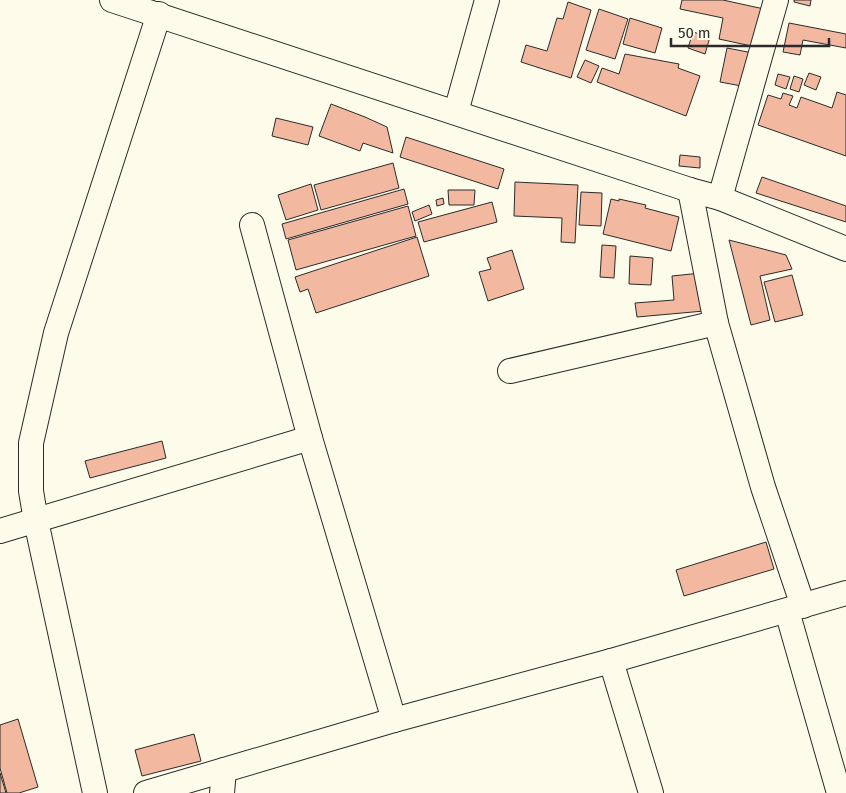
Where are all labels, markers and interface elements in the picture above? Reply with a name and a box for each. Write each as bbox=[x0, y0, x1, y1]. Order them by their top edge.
scale bar bbox=[671, 15, 828, 47]
text: 50 m bbox=[678, 24, 711, 42]

